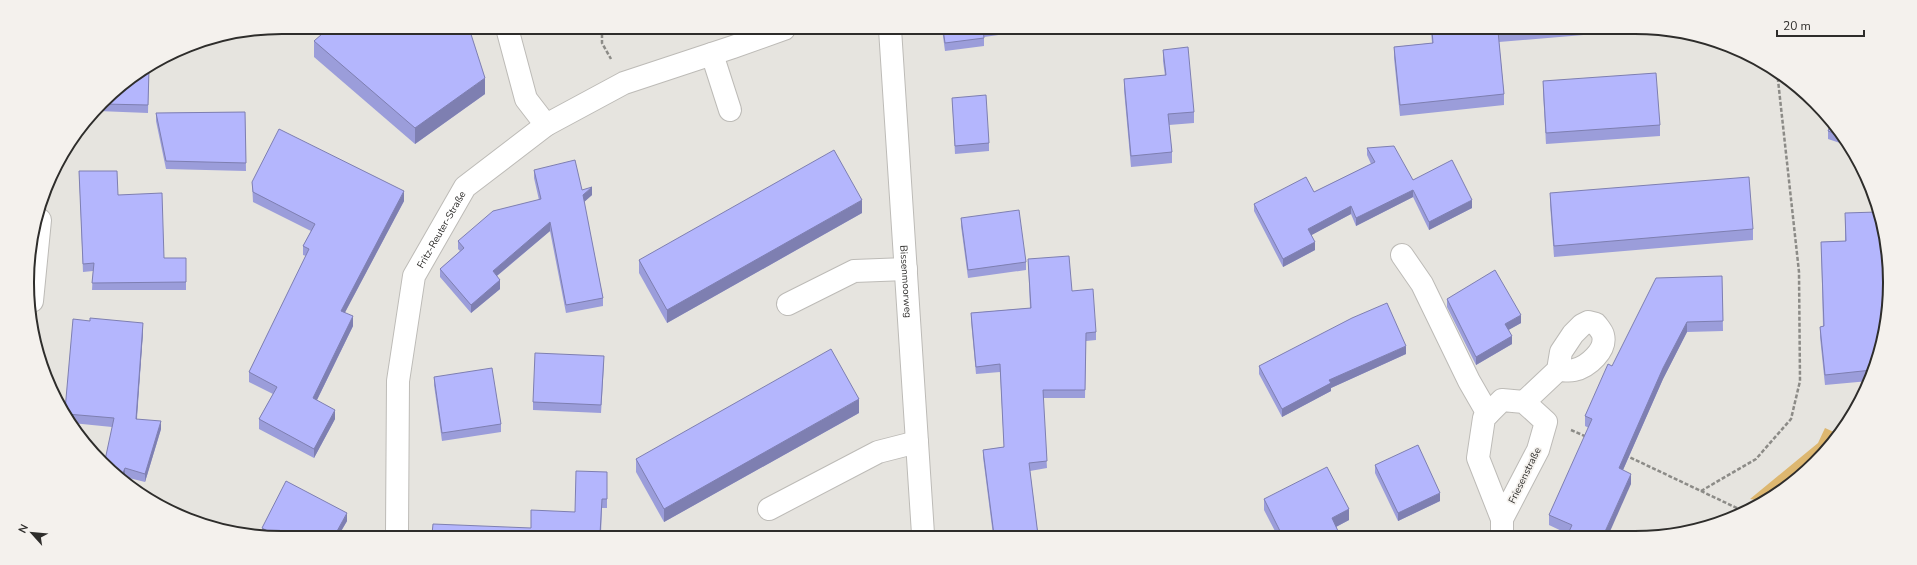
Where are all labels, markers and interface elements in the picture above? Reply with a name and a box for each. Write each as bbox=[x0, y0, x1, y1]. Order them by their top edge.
scale bar bbox=[1777, 12, 1864, 38]
text: 20 m bbox=[1783, 18, 1811, 34]
street label: Fritz-Reuter-Straße bbox=[414, 189, 469, 271]
street label: Bissenmoorweg bbox=[896, 245, 915, 318]
street label: Friesenstraße bbox=[1505, 445, 1545, 506]
north arrow bbox=[12, 513, 52, 553]
text: N bbox=[15, 522, 32, 536]

